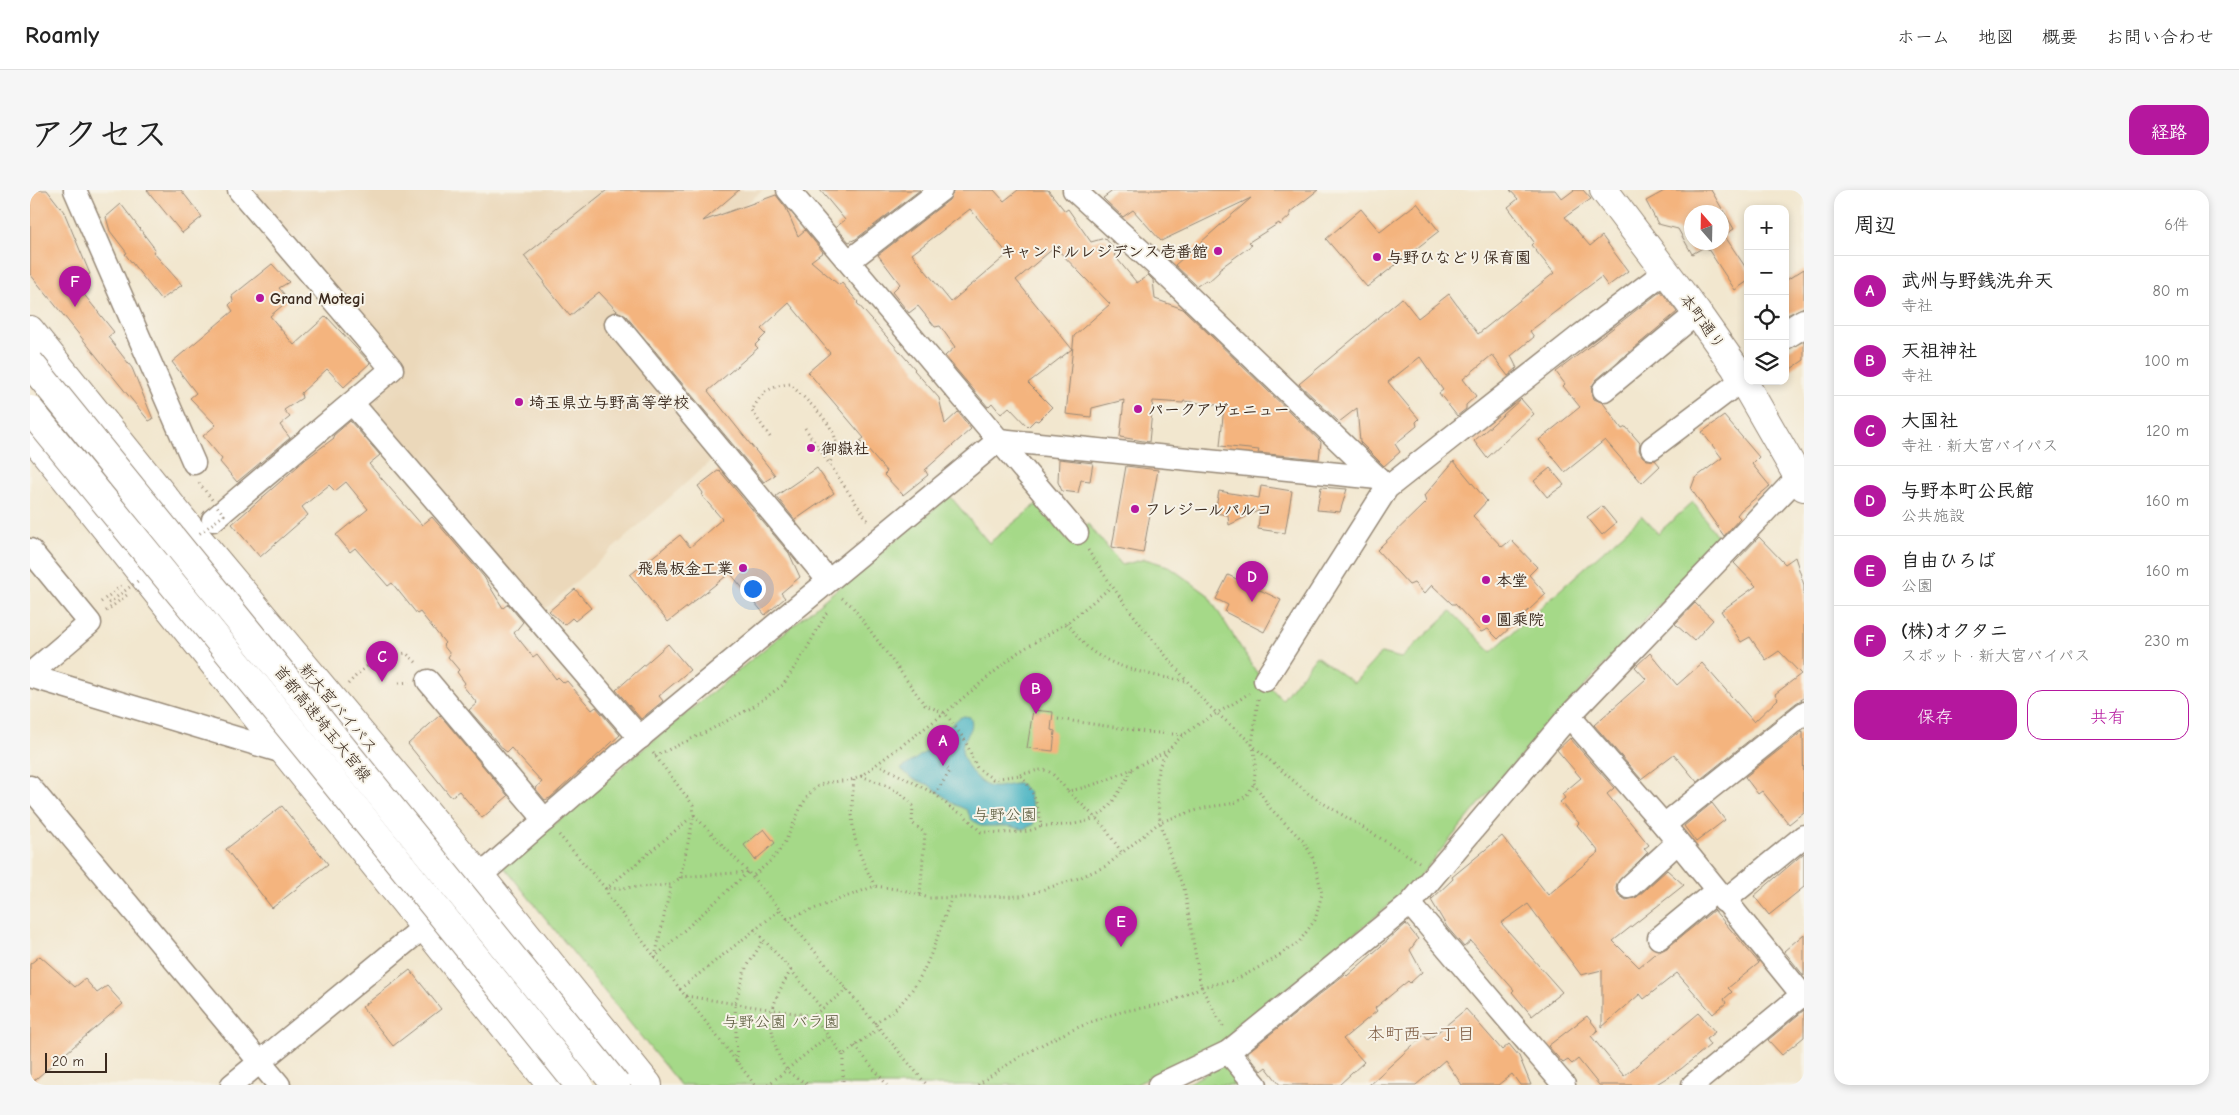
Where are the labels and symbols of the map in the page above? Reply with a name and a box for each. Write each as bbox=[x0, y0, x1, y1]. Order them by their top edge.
north arrow bbox=[1684, 205, 1729, 250]
place label: キャンドルレジデンス壱番館 bbox=[1000, 243, 1208, 261]
marker: キャンドルレジデンス壱番館 bbox=[1212, 245, 1224, 257]
place label: 与野ひなどり保育園 bbox=[1387, 249, 1531, 267]
marker: 与野ひなどり保育園 bbox=[1371, 251, 1383, 263]
pin: F bbox=[59, 266, 91, 307]
place label: Grand Motegi bbox=[270, 290, 365, 308]
street label: 本町通り bbox=[1676, 290, 1728, 353]
marker: Grand Motegi bbox=[254, 292, 266, 304]
place label: 埼玉県立与野高等学校 bbox=[529, 394, 689, 412]
marker: 埼玉県立与野高等学校 bbox=[513, 396, 525, 408]
place label: パークアヴェニュー bbox=[1148, 401, 1290, 419]
marker: パークアヴェニュー bbox=[1132, 403, 1144, 415]
place label: 御嶽社 bbox=[821, 440, 869, 458]
marker: 御嶽社 bbox=[805, 442, 817, 454]
place label: フレジールパルコ bbox=[1145, 501, 1272, 519]
marker: フレジールパルコ bbox=[1129, 503, 1141, 515]
place label: 飛鳥板金工業 bbox=[637, 560, 733, 578]
pin: D bbox=[1236, 561, 1268, 602]
marker: 飛鳥板金工業 bbox=[737, 562, 749, 574]
place label: 本堂 bbox=[1496, 572, 1528, 590]
marker: 本堂 bbox=[1480, 574, 1492, 586]
your location bbox=[740, 576, 766, 602]
place label: 圓乘院 bbox=[1496, 611, 1544, 629]
marker: 圓乘院 bbox=[1480, 613, 1492, 625]
pin: C bbox=[366, 641, 398, 682]
street label: 新大宮バイパス bbox=[295, 660, 381, 757]
street label: 首都高速埼玉大宮線 bbox=[270, 662, 375, 785]
pin: B bbox=[1020, 673, 1052, 714]
pin: A bbox=[927, 725, 959, 766]
park label: 与野公園 bbox=[973, 806, 1037, 824]
pin: E bbox=[1105, 906, 1137, 947]
park label: 与野公園 バラ園 bbox=[722, 1013, 840, 1031]
district label: 本町西一丁目 bbox=[1367, 1024, 1475, 1045]
scale bar bbox=[45, 1050, 108, 1073]

